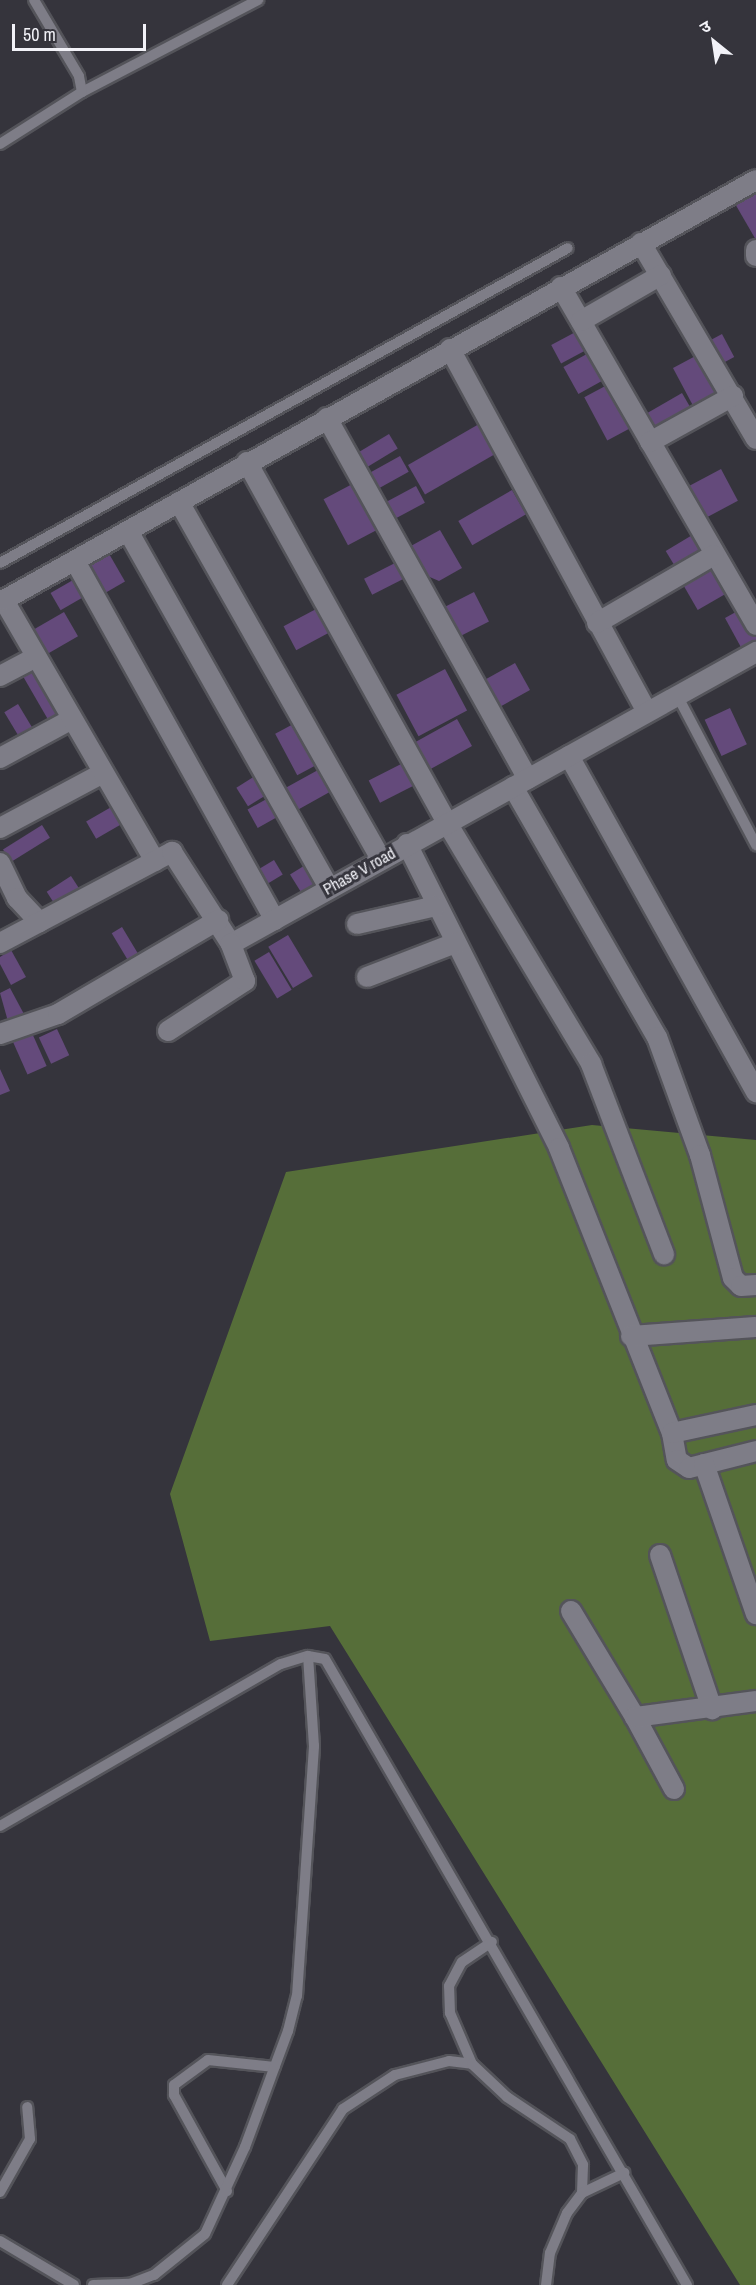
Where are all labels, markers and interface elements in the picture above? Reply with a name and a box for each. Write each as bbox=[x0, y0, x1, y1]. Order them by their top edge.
scale bar bbox=[15, 12, 148, 50]
north arrow bbox=[684, 12, 744, 72]
text: उ bbox=[695, 15, 715, 38]
text: 50 m bbox=[23, 22, 56, 47]
street label: Phase V road bbox=[320, 843, 398, 899]

